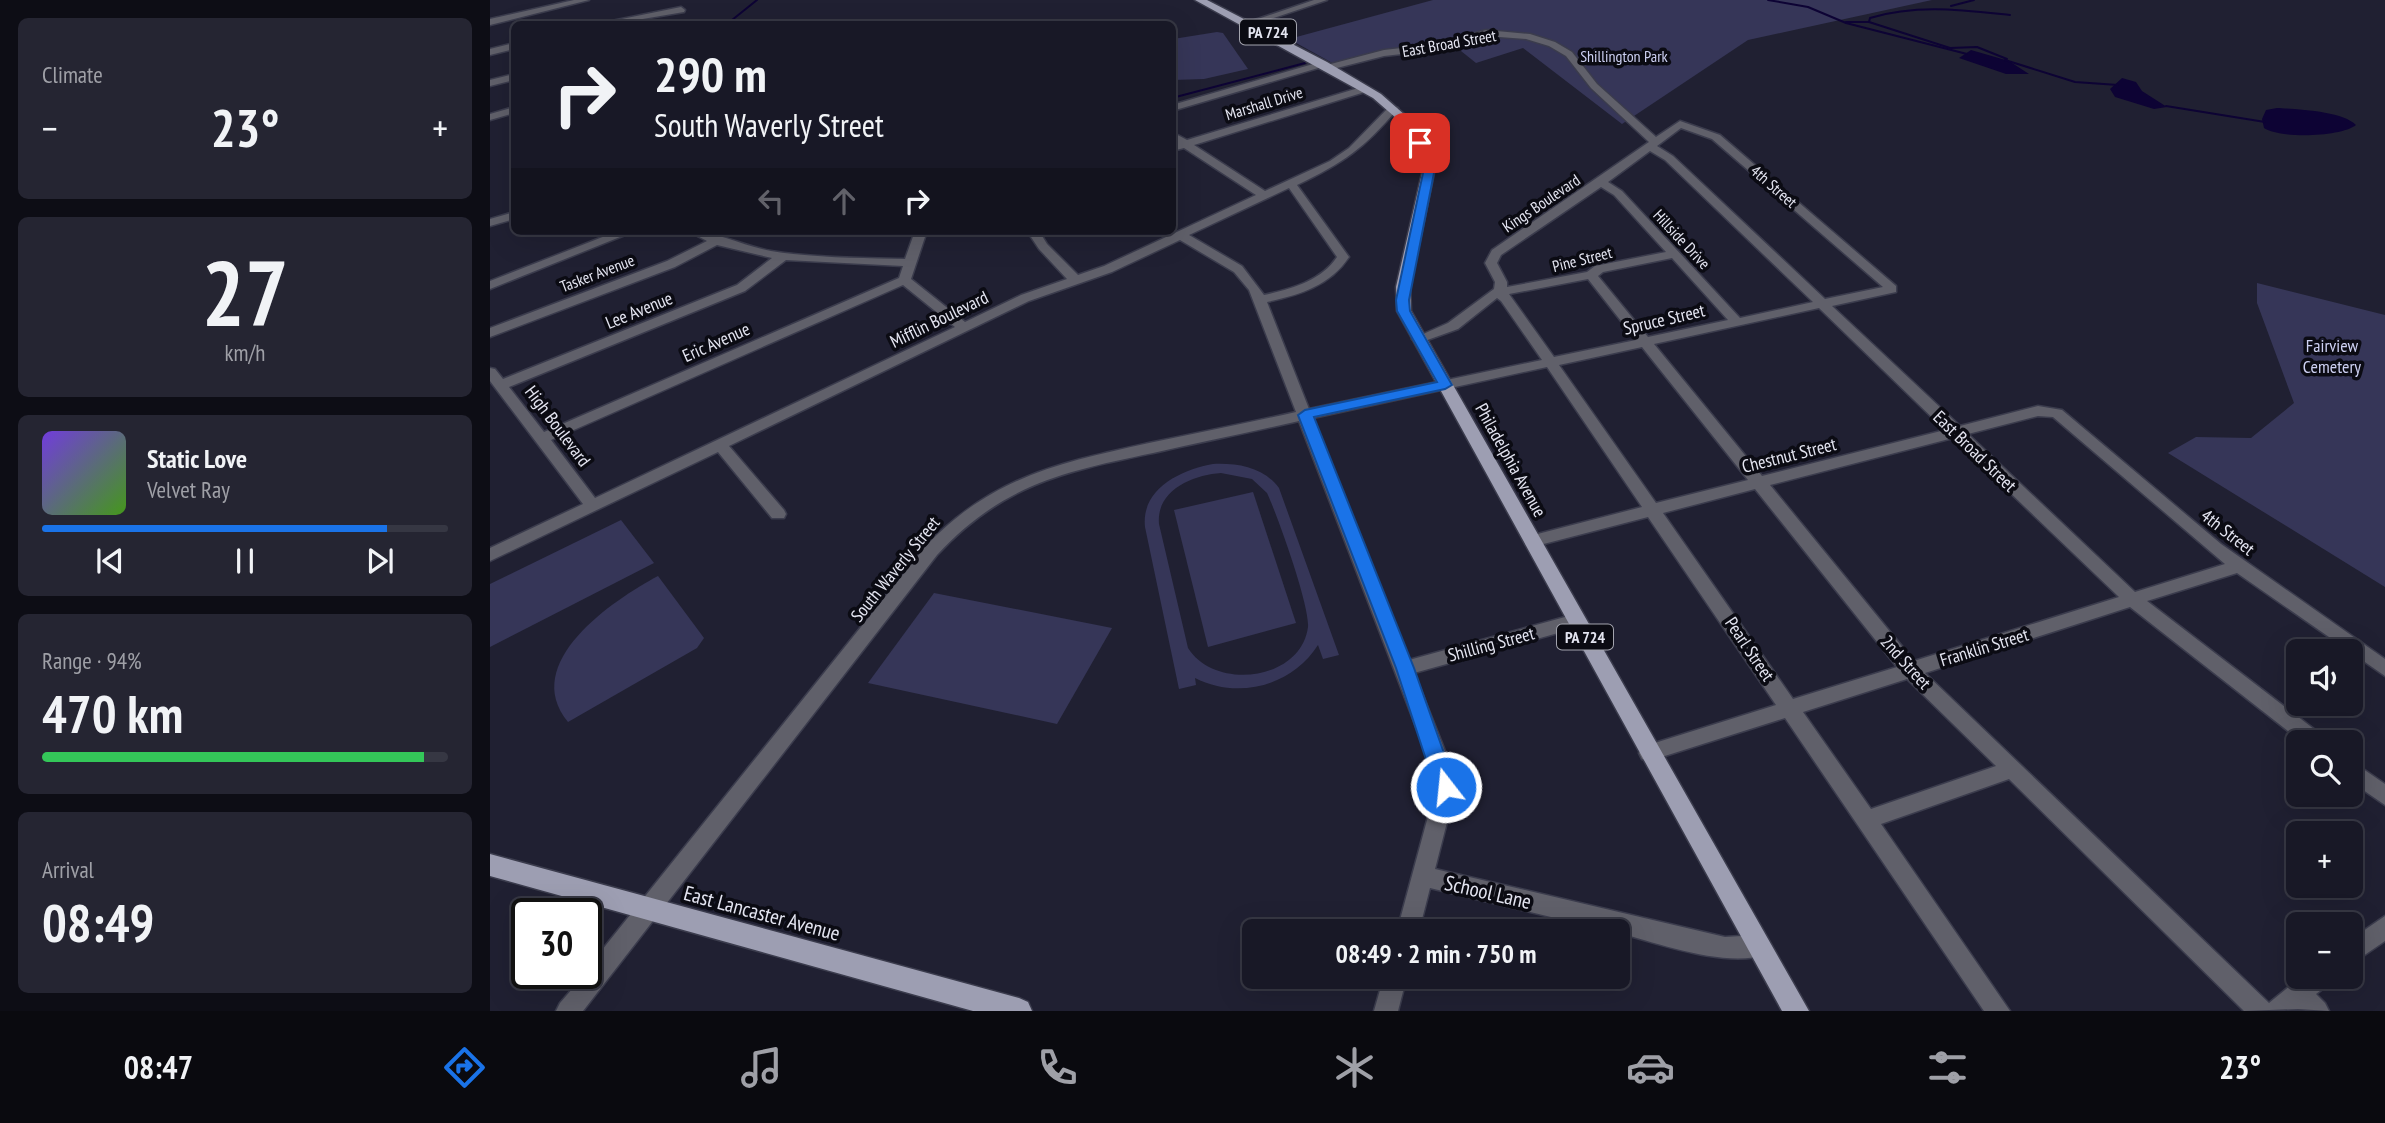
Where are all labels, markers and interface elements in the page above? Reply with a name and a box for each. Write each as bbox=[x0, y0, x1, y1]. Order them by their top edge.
road number: PA 724 bbox=[1240, 20, 1296, 44]
street label: East Broad Street bbox=[1400, 25, 1498, 61]
text: 290 m bbox=[654, 42, 767, 106]
park label: Shillington Park bbox=[1580, 46, 1669, 66]
icon: right bbox=[539, 49, 630, 140]
text: Climate bbox=[42, 60, 103, 89]
street label: Marshall Drive bbox=[1223, 82, 1305, 124]
text: 23° bbox=[211, 94, 279, 161]
text: − bbox=[42, 103, 58, 152]
text: + bbox=[432, 103, 448, 152]
text: South Waverly Street bbox=[654, 104, 884, 146]
pin bbox=[1390, 113, 1450, 173]
icon: arrive bbox=[1401, 124, 1439, 162]
street label: 4th Street bbox=[1747, 160, 1802, 212]
street label: Kings Boulevard bbox=[1498, 170, 1584, 236]
icon: left bbox=[752, 182, 790, 220]
icon: ahead bbox=[825, 182, 863, 220]
icon: right bbox=[898, 182, 936, 220]
street label: Hillside Drive bbox=[1649, 205, 1715, 273]
text: 27 bbox=[202, 233, 289, 351]
street label: Pine Street bbox=[1550, 242, 1615, 276]
street label: Tasker Avenue bbox=[557, 250, 637, 296]
street label: Mifflin Boulevard bbox=[886, 285, 992, 353]
street label: Lee Avenue bbox=[602, 286, 676, 334]
street label: Spruce Street bbox=[1621, 298, 1707, 340]
street label: Eric Avenue bbox=[679, 317, 753, 367]
park label: Fairview Cemetery bbox=[2303, 334, 2361, 378]
text: km/h bbox=[225, 338, 265, 367]
street label: High Boulevard bbox=[520, 381, 596, 471]
street label: Philadelphia Avenue bbox=[1470, 399, 1552, 521]
street label: East Broad Street bbox=[1929, 406, 2022, 496]
street label: Chestnut Street bbox=[1739, 432, 1839, 478]
text: Static Love bbox=[147, 442, 247, 475]
text: Velvet Ray bbox=[147, 475, 230, 504]
street label: 4th Street bbox=[2196, 504, 2260, 560]
street label: South Waverly Street bbox=[845, 512, 945, 626]
icon: previous bbox=[91, 542, 129, 580]
icon: pause bbox=[226, 542, 264, 580]
icon: next bbox=[361, 542, 399, 580]
street label: Pearl Street bbox=[1720, 613, 1780, 685]
street label: Shilling Street bbox=[1445, 621, 1537, 667]
street label: Franklin Street bbox=[1937, 623, 2031, 671]
road number: PA 724 bbox=[1557, 624, 1613, 650]
street label: 2nd Street bbox=[1876, 630, 1936, 694]
map controls bbox=[2286, 639, 2363, 989]
button: sound bbox=[2286, 639, 2363, 716]
text: Range · 94% bbox=[42, 646, 142, 675]
text: 470 km bbox=[42, 680, 183, 747]
button: search bbox=[2286, 730, 2363, 807]
position arrow bbox=[1409, 750, 1483, 824]
button: + bbox=[2286, 821, 2363, 898]
text: Arrival bbox=[42, 855, 94, 884]
street label: School Lane bbox=[1442, 869, 1534, 915]
street label: East Lancaster Avenue bbox=[681, 879, 843, 947]
text: 08:49 bbox=[42, 889, 154, 956]
speed limit sign: 30 bbox=[511, 898, 602, 989]
button: − bbox=[2286, 912, 2363, 989]
text: 08:49 · 2 min · 750 m bbox=[1336, 937, 1536, 970]
icon: directions bbox=[440, 1043, 489, 1092]
icon: music bbox=[737, 1043, 786, 1092]
icon: phone bbox=[1033, 1043, 1082, 1092]
icon: climate bbox=[1330, 1043, 1379, 1092]
icon: car bbox=[1626, 1043, 1675, 1092]
icon: filters bbox=[1923, 1043, 1972, 1092]
text: 08:47 bbox=[124, 1046, 193, 1088]
text: 23° bbox=[2219, 1046, 2261, 1088]

